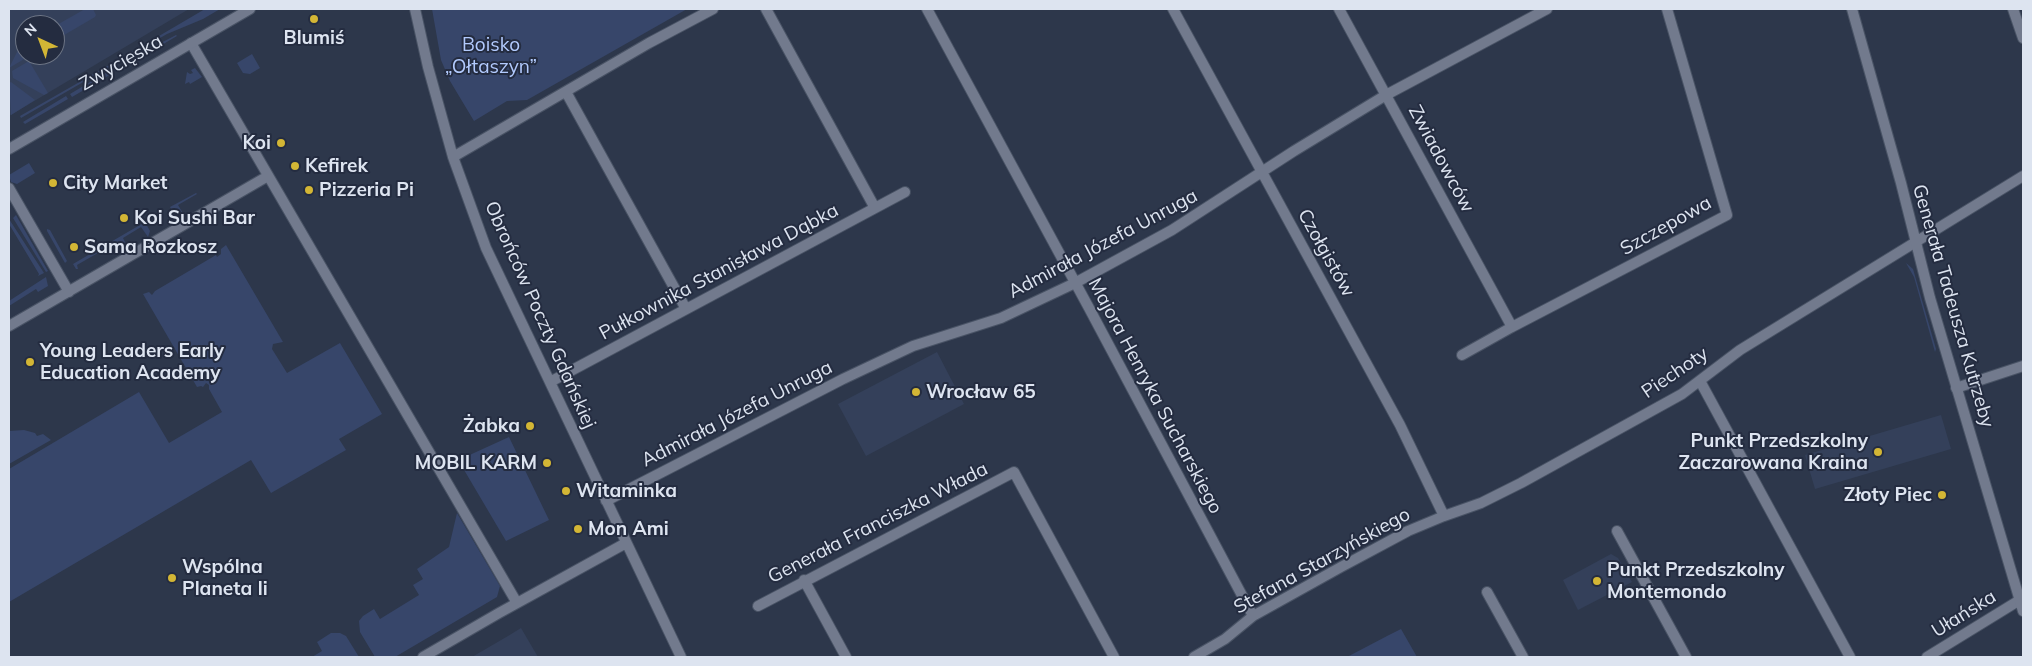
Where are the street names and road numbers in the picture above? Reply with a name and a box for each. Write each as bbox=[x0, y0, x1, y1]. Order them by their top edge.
street label: Zwycięska bbox=[75, 30, 167, 96]
street label: Zwiadowców bbox=[1403, 101, 1479, 217]
street label: Generała Tadeusza Kutrzeby bbox=[1907, 182, 1999, 430]
street label: Admirała Józefa Unruga bbox=[1005, 184, 1201, 304]
street label: Szczepowa bbox=[1616, 192, 1716, 260]
street label: Obrońców Poczty Gdańskiej bbox=[479, 198, 601, 432]
street label: Pułkownika Stanisława Dąbka bbox=[595, 199, 843, 345]
street label: Czołgistów bbox=[1293, 205, 1359, 301]
street label: Majora Henryka Sucharskiego bbox=[1083, 274, 1227, 518]
street label: Piechoty bbox=[1637, 342, 1713, 404]
street label: Admirała Józefa Unruga bbox=[638, 356, 836, 472]
street label: Generała Franciszka Włada bbox=[764, 458, 992, 588]
street label: Stefana Starzyńskiego bbox=[1230, 503, 1414, 619]
street label: Ułańska bbox=[1928, 585, 2000, 643]

